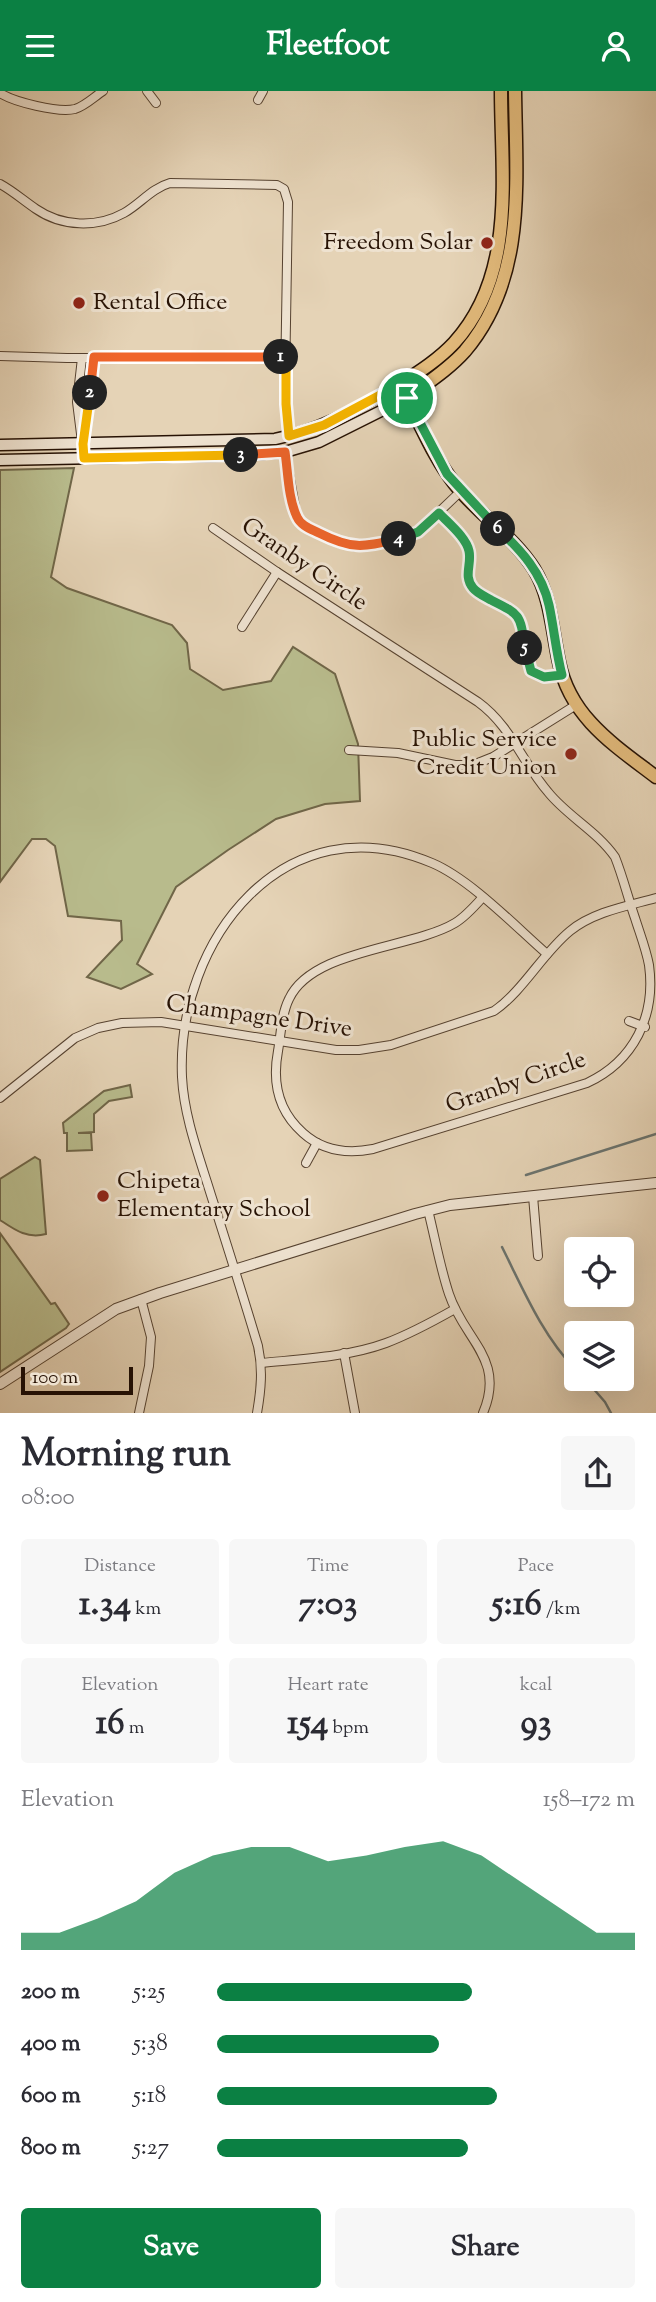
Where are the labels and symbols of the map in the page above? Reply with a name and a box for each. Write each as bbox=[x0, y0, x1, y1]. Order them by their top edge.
place label: Freedom Solar bbox=[324, 226, 473, 260]
marker: Freedom Solar bbox=[479, 235, 495, 251]
place label: Rental Office bbox=[93, 286, 228, 320]
marker: Rental Office bbox=[71, 295, 87, 311]
pin: 1 bbox=[264, 339, 298, 375]
pin bbox=[377, 368, 437, 428]
pin: 2 bbox=[72, 375, 108, 411]
pin: 3 bbox=[224, 437, 258, 473]
street label: Granby Circle bbox=[234, 510, 374, 620]
pin: 6 bbox=[480, 511, 516, 547]
pin: 4 bbox=[382, 521, 416, 557]
pin: 5 bbox=[508, 631, 542, 665]
place label: Public Service Credit Union bbox=[412, 723, 557, 785]
marker: Public Service Credit Union bbox=[563, 746, 579, 762]
street label: Champagne Drive bbox=[164, 987, 354, 1047]
street label: Granby Circle bbox=[441, 1043, 591, 1123]
place label: Chipeta Elementary School bbox=[117, 1165, 311, 1227]
marker: Chipeta Elementary School bbox=[95, 1188, 111, 1204]
scale bar bbox=[21, 1364, 133, 1396]

